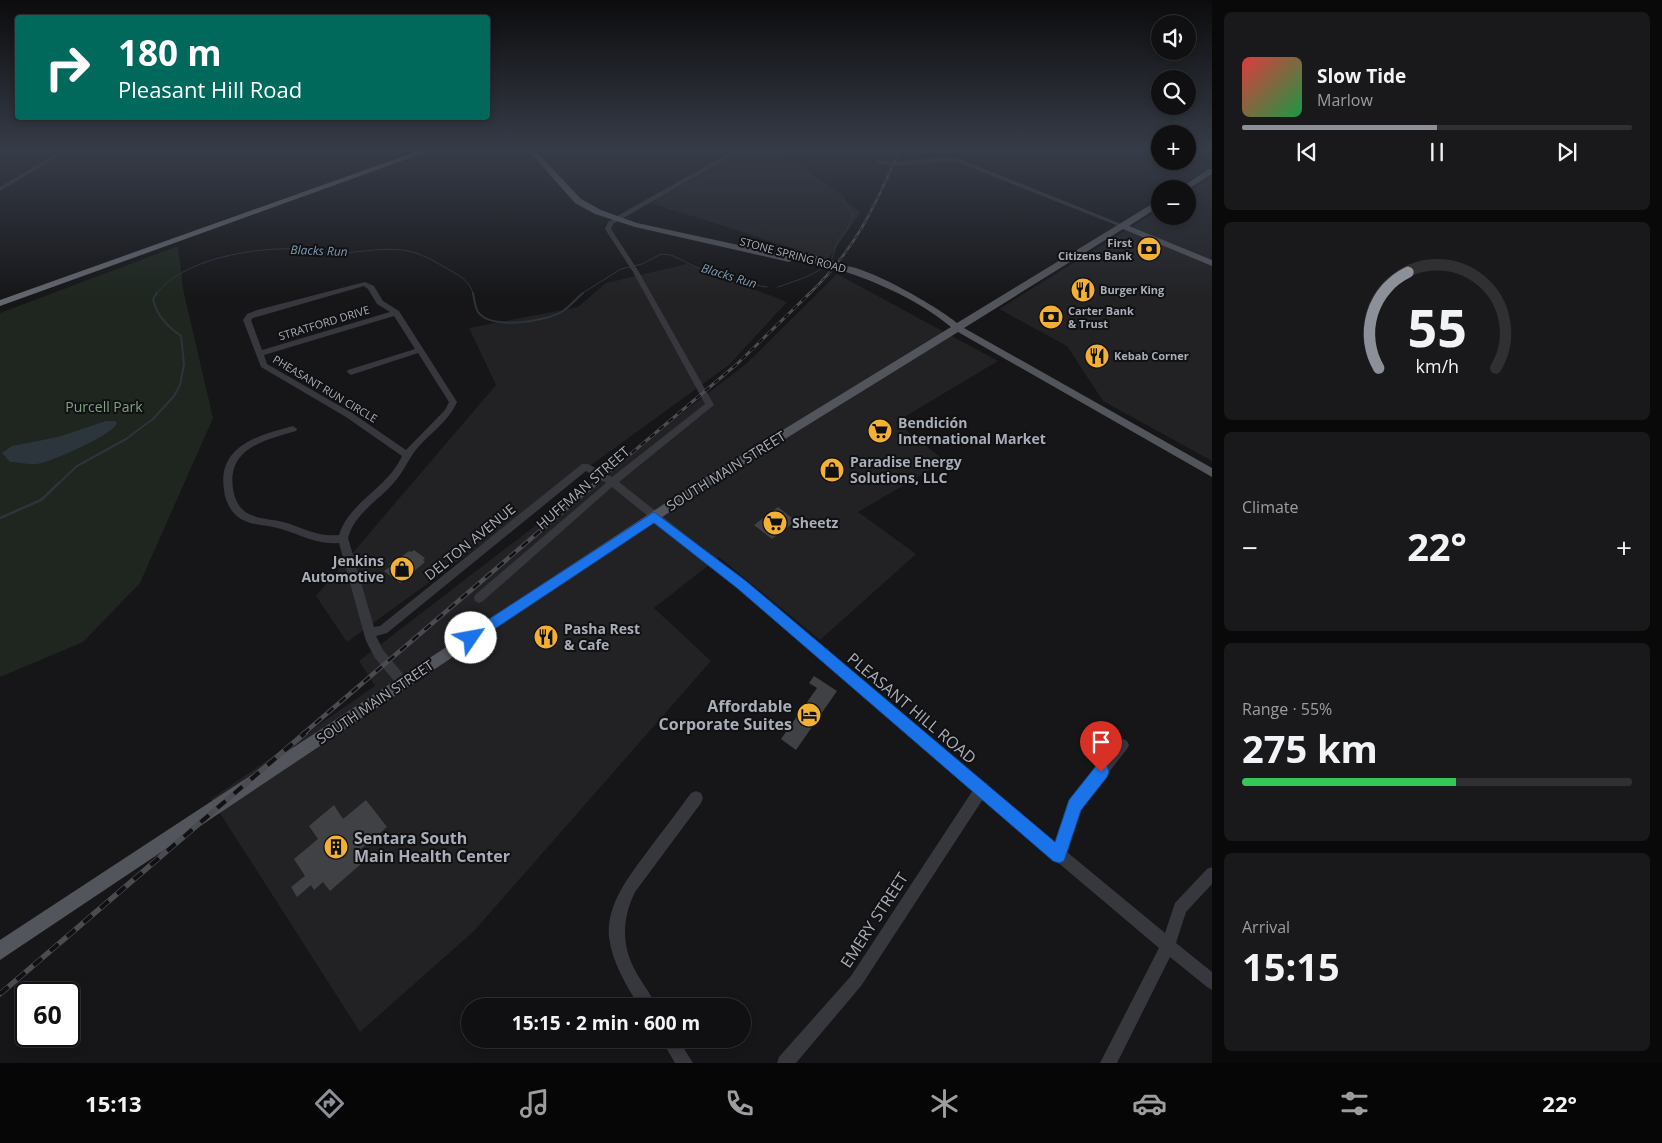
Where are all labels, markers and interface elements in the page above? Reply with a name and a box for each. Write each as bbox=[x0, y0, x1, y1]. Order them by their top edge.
map controls bbox=[1151, 15, 1196, 225]
button: sound bbox=[1151, 15, 1196, 60]
text: 180 m bbox=[118, 29, 222, 76]
icon: right bbox=[35, 35, 100, 100]
text: Slow Tide bbox=[1317, 63, 1406, 89]
button: search bbox=[1151, 70, 1196, 115]
text: Pleasant Hill Road bbox=[118, 74, 302, 104]
text: Marlow bbox=[1317, 89, 1373, 111]
button: + bbox=[1151, 125, 1196, 170]
icon: previous bbox=[1293, 138, 1321, 166]
icon: pause bbox=[1423, 138, 1451, 166]
icon: next bbox=[1553, 138, 1581, 166]
button: − bbox=[1151, 180, 1196, 225]
street label: STONE SPRING ROAD bbox=[738, 233, 848, 276]
place label: First Citizens Bank bbox=[1058, 235, 1132, 263]
bank icon: First Citizens Bank bbox=[1136, 236, 1162, 262]
water label: Blacks Run bbox=[290, 241, 348, 260]
water label: Blacks Run bbox=[699, 259, 759, 292]
restaurant icon: Burger King bbox=[1070, 277, 1096, 303]
place label: Burger King bbox=[1100, 282, 1165, 297]
text: 55 bbox=[1407, 291, 1467, 362]
street label: STRATFORD DRIVE bbox=[277, 302, 371, 343]
place label: Carter Bank & Trust bbox=[1068, 303, 1134, 331]
bank icon: Carter Bank & Trust bbox=[1038, 304, 1064, 330]
restaurant icon: Kebab Corner bbox=[1084, 343, 1110, 369]
place label: Kebab Corner bbox=[1114, 348, 1189, 363]
street label: PHEASANT RUN CIRCLE bbox=[270, 351, 380, 426]
text: km/h bbox=[1415, 354, 1459, 378]
park label: Purcell Park bbox=[65, 397, 143, 416]
place label: Bendición International Market bbox=[898, 413, 1046, 448]
supermarket icon: Bendición International Market bbox=[867, 418, 893, 444]
street label: SOUTH MAIN STREET bbox=[662, 426, 789, 515]
street label: HUFFMAN STREET bbox=[532, 442, 634, 533]
place label: Paradise Energy Solutions, LLC bbox=[850, 452, 962, 487]
shop icon: Paradise Energy Solutions, LLC bbox=[819, 457, 845, 483]
text: Climate bbox=[1242, 496, 1299, 518]
street label: DELTON AVENUE bbox=[420, 499, 519, 584]
supermarket icon: Sheetz bbox=[762, 510, 788, 536]
place label: Sheetz bbox=[792, 513, 839, 532]
text: 22° bbox=[1407, 520, 1467, 572]
text: − bbox=[1242, 528, 1258, 566]
text: + bbox=[1616, 528, 1632, 566]
place label: Jenkins Automotive bbox=[301, 551, 384, 586]
shop icon: Jenkins Automotive bbox=[389, 556, 415, 582]
position arrow bbox=[444, 611, 496, 663]
place label: Pasha Rest & Cafe bbox=[564, 619, 640, 654]
restaurant icon: Pasha Rest & Cafe bbox=[533, 624, 559, 650]
street label: PLEASANT HILL ROAD bbox=[843, 647, 981, 769]
street label: SOUTH MAIN STREET bbox=[313, 655, 437, 748]
place label: Affordable Corporate Suites bbox=[659, 695, 792, 735]
text: Range · 55% bbox=[1242, 698, 1332, 720]
hotel icon: Affordable Corporate Suites bbox=[796, 702, 822, 728]
pin bbox=[1080, 721, 1122, 772]
text: 275 km bbox=[1242, 722, 1378, 774]
icon: arrive bbox=[1087, 728, 1115, 756]
place label: Sentara South Main Health Center bbox=[354, 827, 510, 867]
building icon: Sentara South Main Health Center bbox=[323, 834, 349, 860]
street label: EMERY STREET bbox=[835, 868, 913, 972]
text: Arrival bbox=[1242, 916, 1290, 938]
text: 15:15 bbox=[1242, 940, 1340, 992]
speed limit sign: 60 bbox=[15, 982, 80, 1047]
text: 15:15 · 2 min · 600 m bbox=[512, 1010, 700, 1036]
icon: directions bbox=[312, 1086, 347, 1121]
icon: music bbox=[517, 1086, 552, 1121]
icon: phone bbox=[722, 1086, 757, 1121]
icon: climate bbox=[927, 1086, 962, 1121]
icon: car bbox=[1132, 1086, 1167, 1121]
icon: filters bbox=[1337, 1086, 1372, 1121]
text: 15:13 bbox=[85, 1088, 142, 1118]
text: 22° bbox=[1542, 1088, 1577, 1118]

